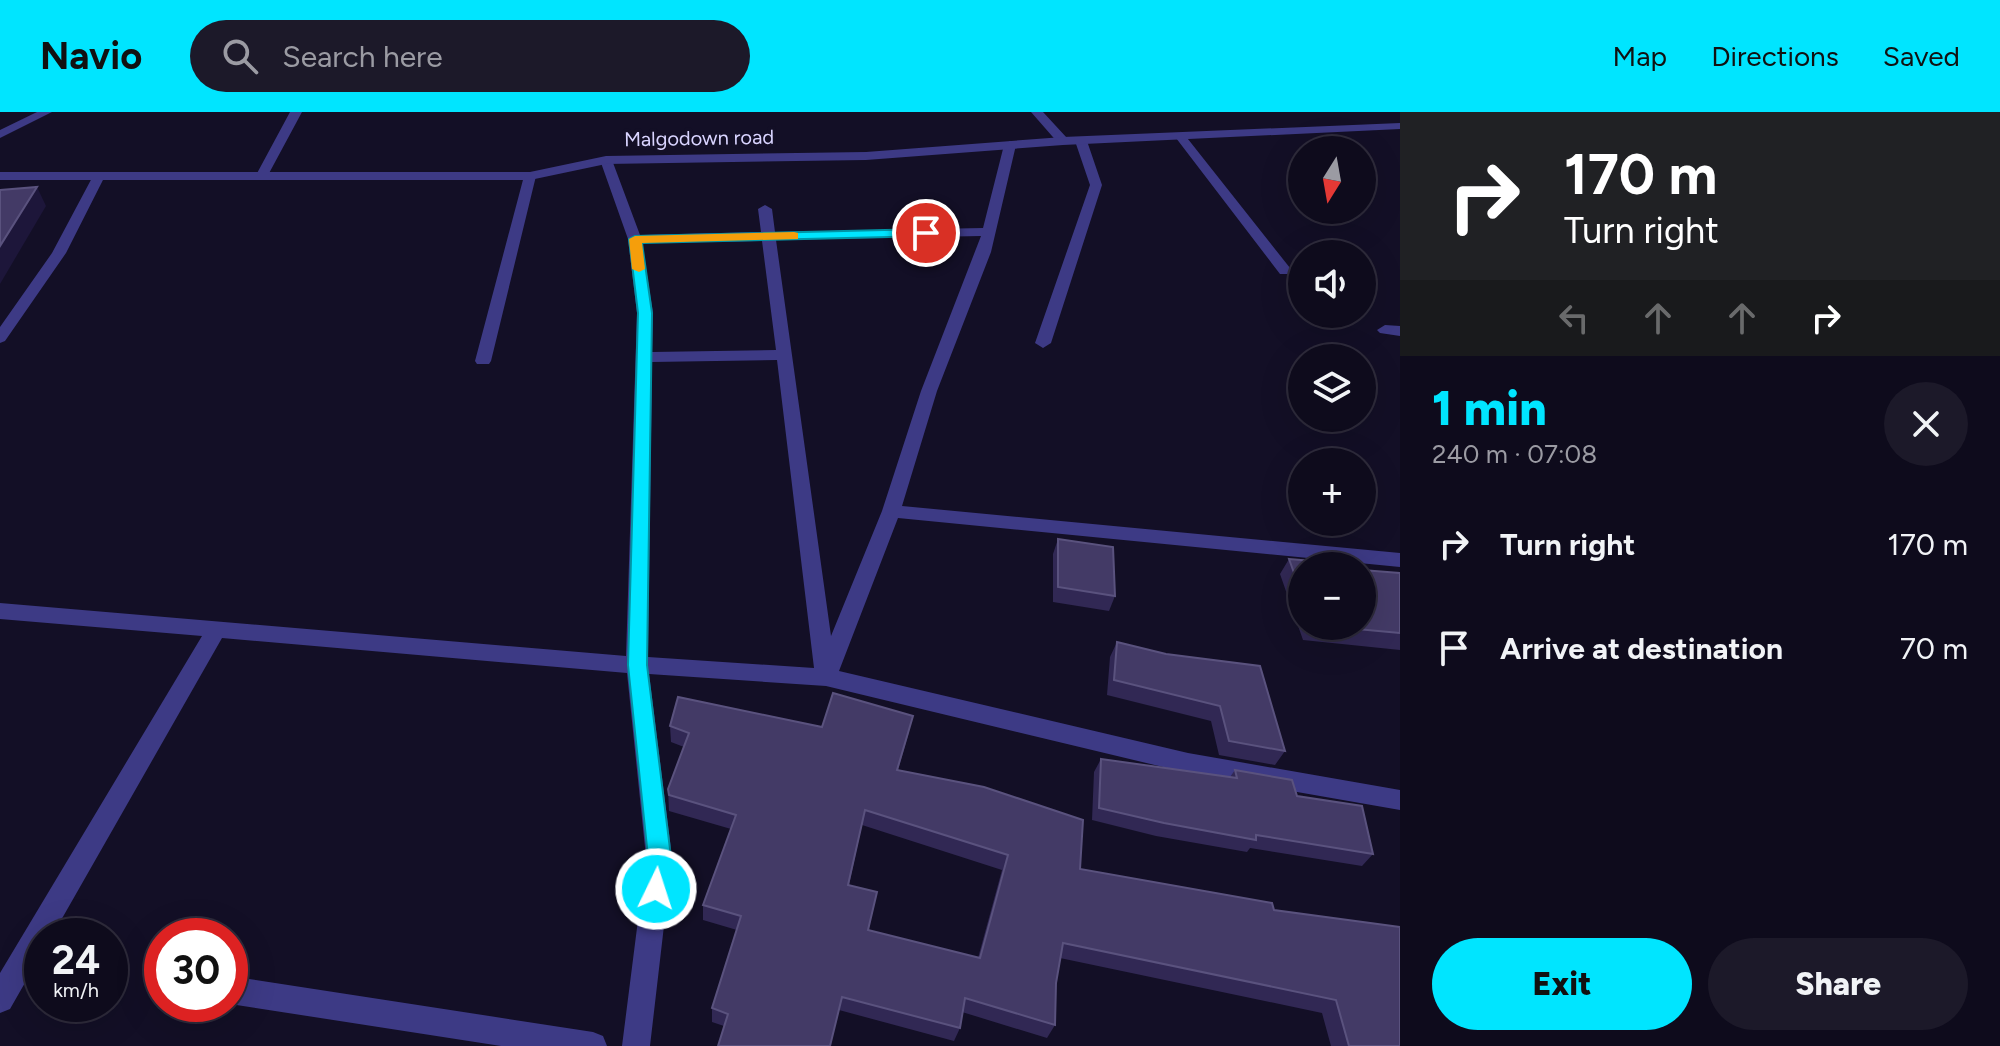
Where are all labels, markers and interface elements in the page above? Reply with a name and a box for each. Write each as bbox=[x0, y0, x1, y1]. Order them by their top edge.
search box bbox=[190, 20, 750, 92]
text: Navio bbox=[40, 33, 142, 79]
icon: search bbox=[218, 34, 262, 78]
text: Search here bbox=[282, 38, 443, 75]
text: Map bbox=[1613, 39, 1667, 73]
text: Directions bbox=[1711, 39, 1839, 73]
text: Saved bbox=[1883, 39, 1960, 73]
street label: Malgodown road bbox=[624, 125, 774, 151]
north arrow bbox=[1288, 136, 1376, 224]
map controls bbox=[1288, 136, 1376, 640]
text: 170 m bbox=[1564, 141, 1717, 208]
icon: right bbox=[1432, 144, 1536, 248]
pin bbox=[892, 199, 960, 267]
text: Turn right bbox=[1564, 209, 1719, 252]
icon: arrive bbox=[904, 211, 948, 255]
button: sound bbox=[1288, 240, 1376, 328]
icon: left bbox=[1552, 296, 1596, 340]
icon: ahead bbox=[1636, 296, 1680, 340]
icon: ahead bbox=[1720, 296, 1764, 340]
icon: right bbox=[1804, 296, 1848, 340]
button: layers bbox=[1288, 344, 1376, 432]
text: 1 min bbox=[1432, 379, 1547, 437]
button: close bbox=[1884, 382, 1968, 466]
text: 240 m · 07:08 bbox=[1432, 438, 1597, 470]
button: + bbox=[1288, 448, 1376, 536]
icon: right bbox=[1432, 522, 1476, 566]
text: Turn right bbox=[1500, 526, 1635, 563]
text: 170 m bbox=[1887, 526, 1968, 563]
button: − bbox=[1288, 552, 1376, 640]
icon: arrive bbox=[1432, 626, 1476, 670]
text: Arrive at destination bbox=[1500, 630, 1783, 667]
text: 70 m bbox=[1900, 630, 1968, 667]
position arrow bbox=[614, 847, 698, 931]
speed limit sign: 30 bbox=[144, 918, 248, 1022]
text: 24 bbox=[52, 936, 100, 984]
button: Exit bbox=[1432, 938, 1692, 1030]
button: Share bbox=[1708, 938, 1968, 1030]
text: km/h bbox=[53, 978, 99, 1002]

